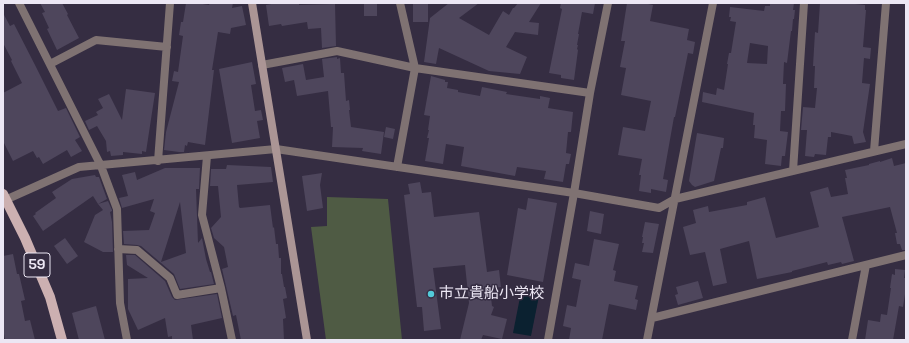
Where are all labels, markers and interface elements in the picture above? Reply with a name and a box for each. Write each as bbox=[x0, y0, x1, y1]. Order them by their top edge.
road number: 59 bbox=[24, 253, 50, 277]
place label: 市立貴船小学校 bbox=[439, 285, 544, 303]
marker: 市立貴船小学校 bbox=[426, 289, 436, 299]

